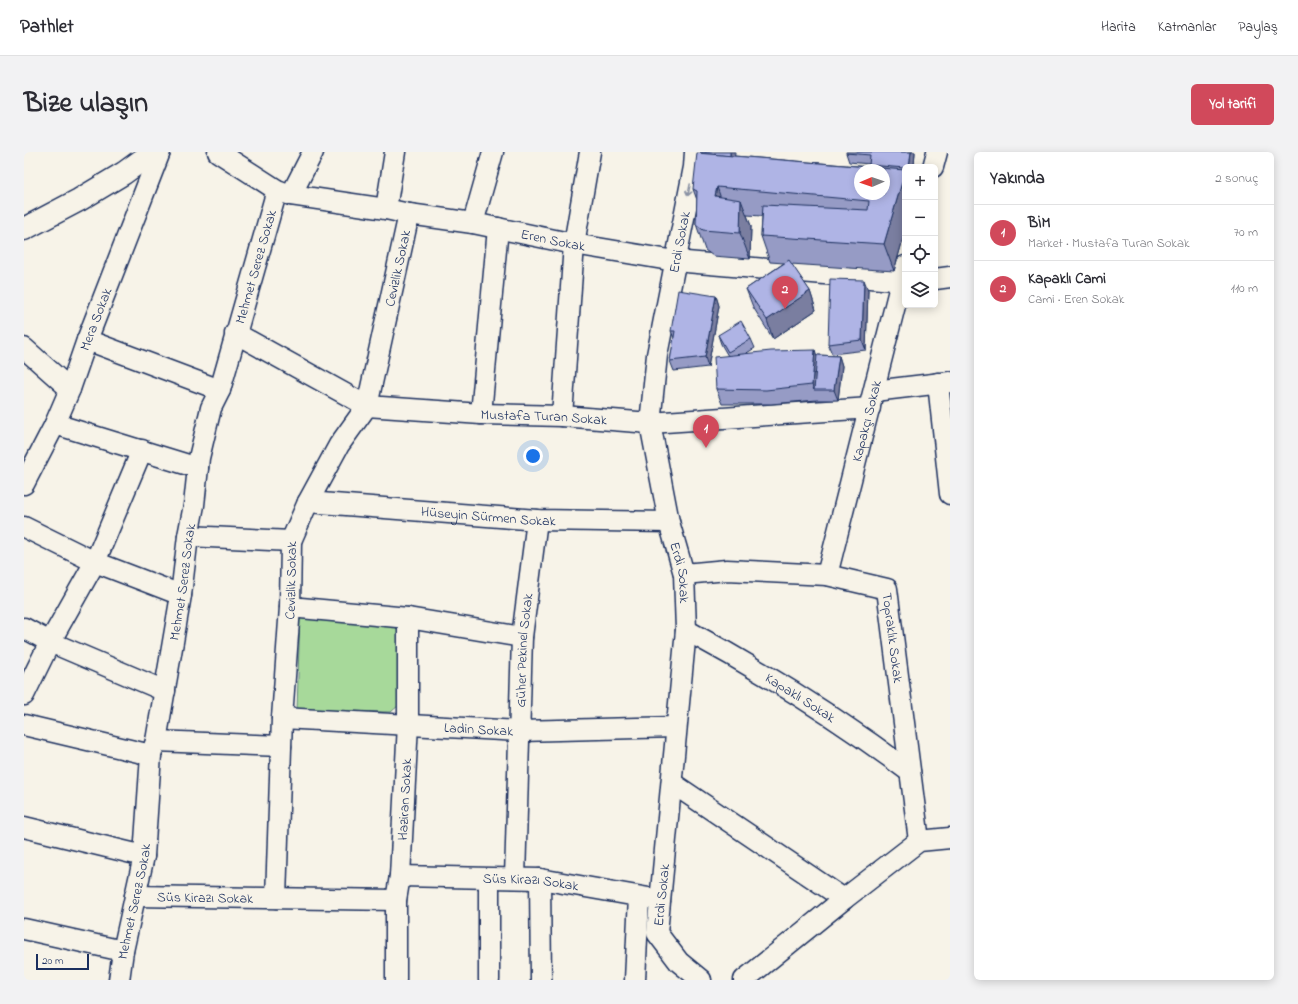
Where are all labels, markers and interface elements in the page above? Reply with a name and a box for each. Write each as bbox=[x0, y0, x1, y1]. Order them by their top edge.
text: Pathlet bbox=[20, 14, 74, 41]
text: Harita bbox=[1101, 17, 1136, 38]
text: Katmanlar bbox=[1158, 17, 1216, 38]
text: Paylaş bbox=[1238, 17, 1278, 38]
text: Bize ulaşın bbox=[24, 84, 148, 125]
button: Yol tarifi bbox=[1191, 84, 1274, 125]
north arrow bbox=[854, 164, 890, 200]
map controls bbox=[902, 164, 938, 308]
button: + bbox=[902, 164, 938, 200]
text: Yakında bbox=[990, 166, 1045, 191]
text: 2 sonuç bbox=[1215, 169, 1258, 188]
one-way arrow bbox=[685, 184, 693, 197]
button: − bbox=[902, 200, 938, 236]
street label: Mehmet Serez Sokak bbox=[230, 207, 283, 326]
street label: Erdi Sokak bbox=[664, 209, 697, 275]
text: BİM bbox=[1028, 212, 1051, 234]
text: 1 bbox=[1001, 223, 1005, 242]
text: 70 m bbox=[1234, 223, 1258, 242]
street label: Eren Sokak bbox=[519, 224, 587, 258]
street label: Cevizlik Sokak bbox=[380, 227, 417, 309]
text: Market · Mustafa Turan Sokak bbox=[1028, 234, 1190, 253]
button: locate bbox=[902, 236, 938, 272]
text: Kapaklı Cami bbox=[1028, 268, 1106, 290]
button: layers bbox=[902, 272, 938, 308]
pin: 2 bbox=[772, 276, 798, 309]
text: 2 bbox=[1000, 279, 1006, 298]
text: 110 m bbox=[1231, 279, 1258, 298]
street label: Mera Sokak bbox=[75, 284, 119, 354]
text: Cami · Eren Sokak bbox=[1028, 290, 1124, 309]
street label: Kapakçı Sokak bbox=[847, 377, 888, 464]
street label: Mustafa Turan Sokak bbox=[480, 405, 609, 432]
pin: 1 bbox=[693, 415, 719, 448]
your location bbox=[523, 446, 543, 466]
street label: Hüseyin Sürmen Sokak bbox=[420, 502, 557, 532]
street label: Mehmet Serez Sokak bbox=[164, 521, 202, 642]
street label: Cevizlik Sokak bbox=[280, 540, 303, 620]
street label: Erdi Sokak bbox=[663, 540, 694, 605]
street label: Güher Pekinel Sokak bbox=[511, 591, 540, 708]
street label: Topraklık Sokak bbox=[876, 592, 908, 685]
street label: Kapaklı Sokak bbox=[761, 668, 840, 729]
street label: Ladin Sokak bbox=[443, 718, 515, 743]
street label: Haziran Sokak bbox=[393, 757, 418, 841]
street label: Mehmet Serez Sokak bbox=[113, 842, 157, 961]
street label: Erdi Sokak bbox=[649, 862, 676, 927]
street label: Süs Kirazı Sokak bbox=[482, 869, 581, 898]
street label: Süs Kirazı Sokak bbox=[157, 887, 254, 910]
scale bar bbox=[36, 952, 89, 971]
text: 20 m bbox=[42, 953, 64, 969]

